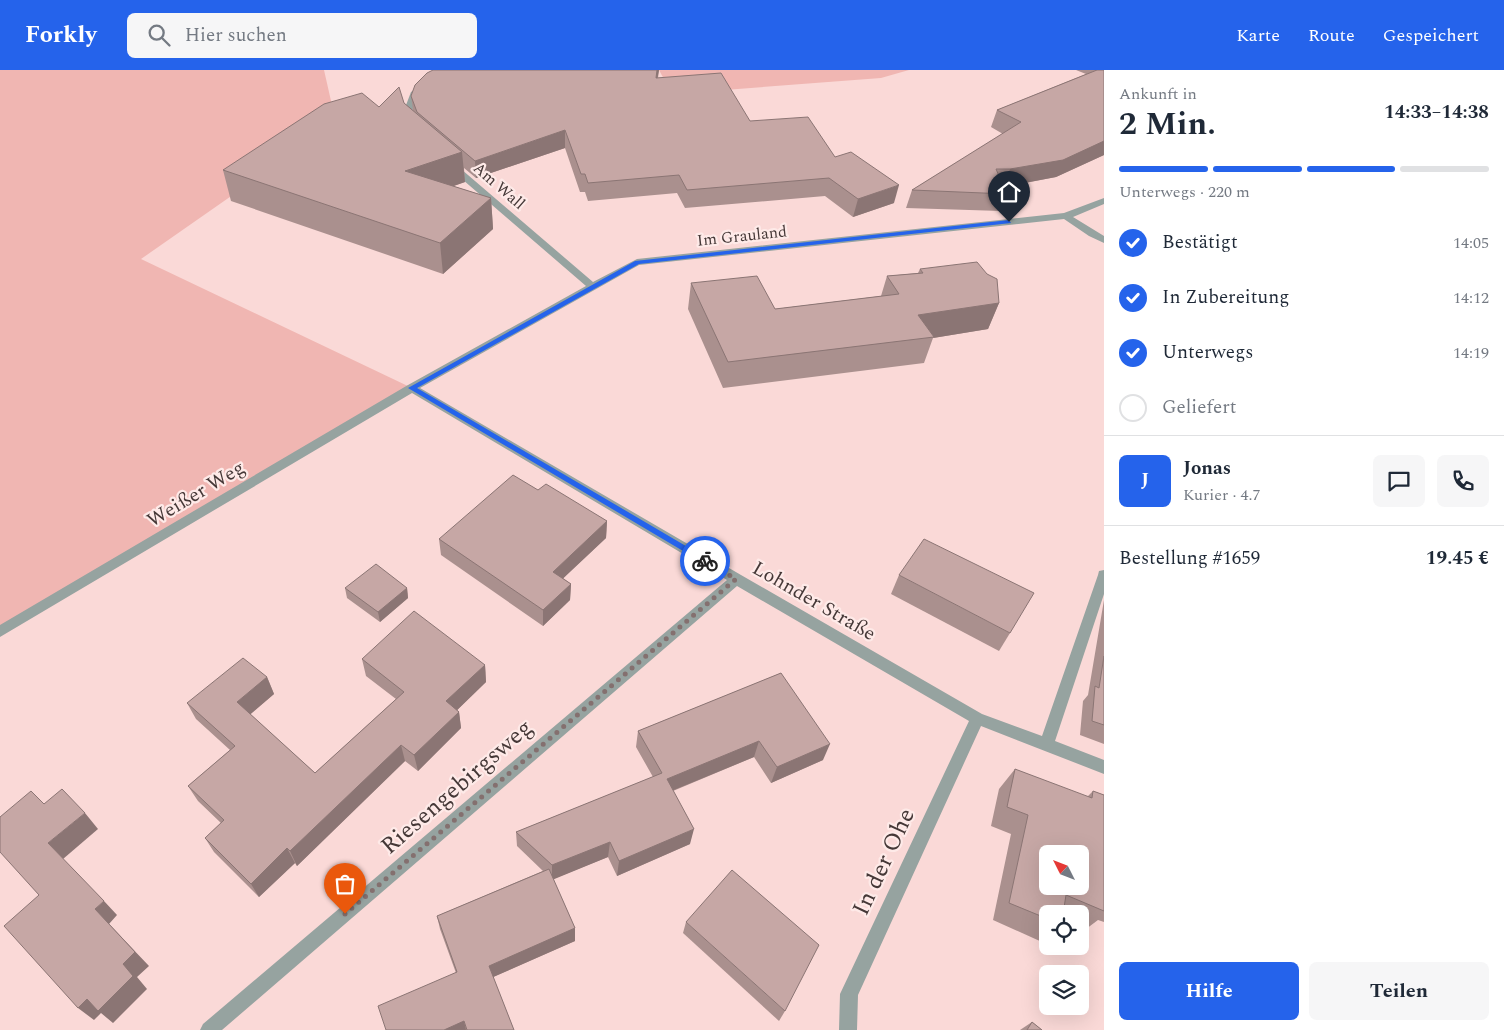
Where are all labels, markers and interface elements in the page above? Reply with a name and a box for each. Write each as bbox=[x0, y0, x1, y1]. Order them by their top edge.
search box bbox=[127, 13, 477, 58]
text: Forkly bbox=[25, 17, 97, 53]
icon: search bbox=[145, 21, 173, 49]
text: Hier suchen bbox=[185, 21, 287, 50]
text: Karte bbox=[1236, 22, 1280, 49]
text: Route bbox=[1308, 22, 1355, 49]
text: Gespeichert bbox=[1383, 22, 1479, 49]
text: Ankunft in bbox=[1119, 82, 1197, 106]
text: 14:33–14:38 bbox=[1384, 98, 1489, 127]
text: 2 Min. bbox=[1119, 100, 1216, 149]
street label: Am Wall bbox=[468, 157, 530, 215]
pin bbox=[988, 171, 1030, 222]
icon: home bbox=[995, 178, 1023, 206]
text: Unterwegs · 220 m bbox=[1119, 180, 1250, 204]
street label: Im Grauland bbox=[696, 219, 788, 253]
text: Bestätigt bbox=[1162, 228, 1238, 257]
icon: check bbox=[1119, 229, 1147, 257]
text: 14:05 bbox=[1453, 231, 1489, 255]
text: In Zubereitung bbox=[1162, 283, 1290, 312]
icon: check bbox=[1119, 284, 1147, 312]
text: 14:12 bbox=[1453, 286, 1489, 310]
text: Unterwegs bbox=[1162, 338, 1253, 367]
icon: check bbox=[1119, 339, 1147, 367]
text: 14:19 bbox=[1453, 341, 1489, 365]
text: Geliefert bbox=[1162, 393, 1236, 422]
street label: Weißer Weg bbox=[141, 453, 251, 535]
text: Jonas bbox=[1183, 454, 1231, 483]
button: chat bbox=[1373, 455, 1425, 507]
button: phone bbox=[1437, 455, 1489, 507]
text: J bbox=[1141, 466, 1149, 495]
text: Kurier · 4.7 bbox=[1183, 483, 1260, 507]
courier bbox=[680, 536, 730, 586]
text: Bestellung #1659 bbox=[1119, 544, 1260, 573]
text: 19.45 € bbox=[1426, 544, 1489, 573]
icon: bike bbox=[691, 547, 719, 575]
street label: Lohnder Straße bbox=[747, 553, 881, 649]
street label: Riesengebirgsweg bbox=[373, 710, 541, 864]
street label: In der Ohe bbox=[843, 802, 925, 922]
north arrow bbox=[1039, 845, 1089, 895]
map controls bbox=[1039, 845, 1089, 1015]
pin bbox=[324, 863, 366, 914]
icon: bag bbox=[331, 870, 359, 898]
button: locate bbox=[1039, 905, 1089, 955]
button: Hilfe bbox=[1119, 962, 1299, 1020]
button: Teilen bbox=[1309, 962, 1489, 1020]
button: layers bbox=[1039, 965, 1089, 1015]

